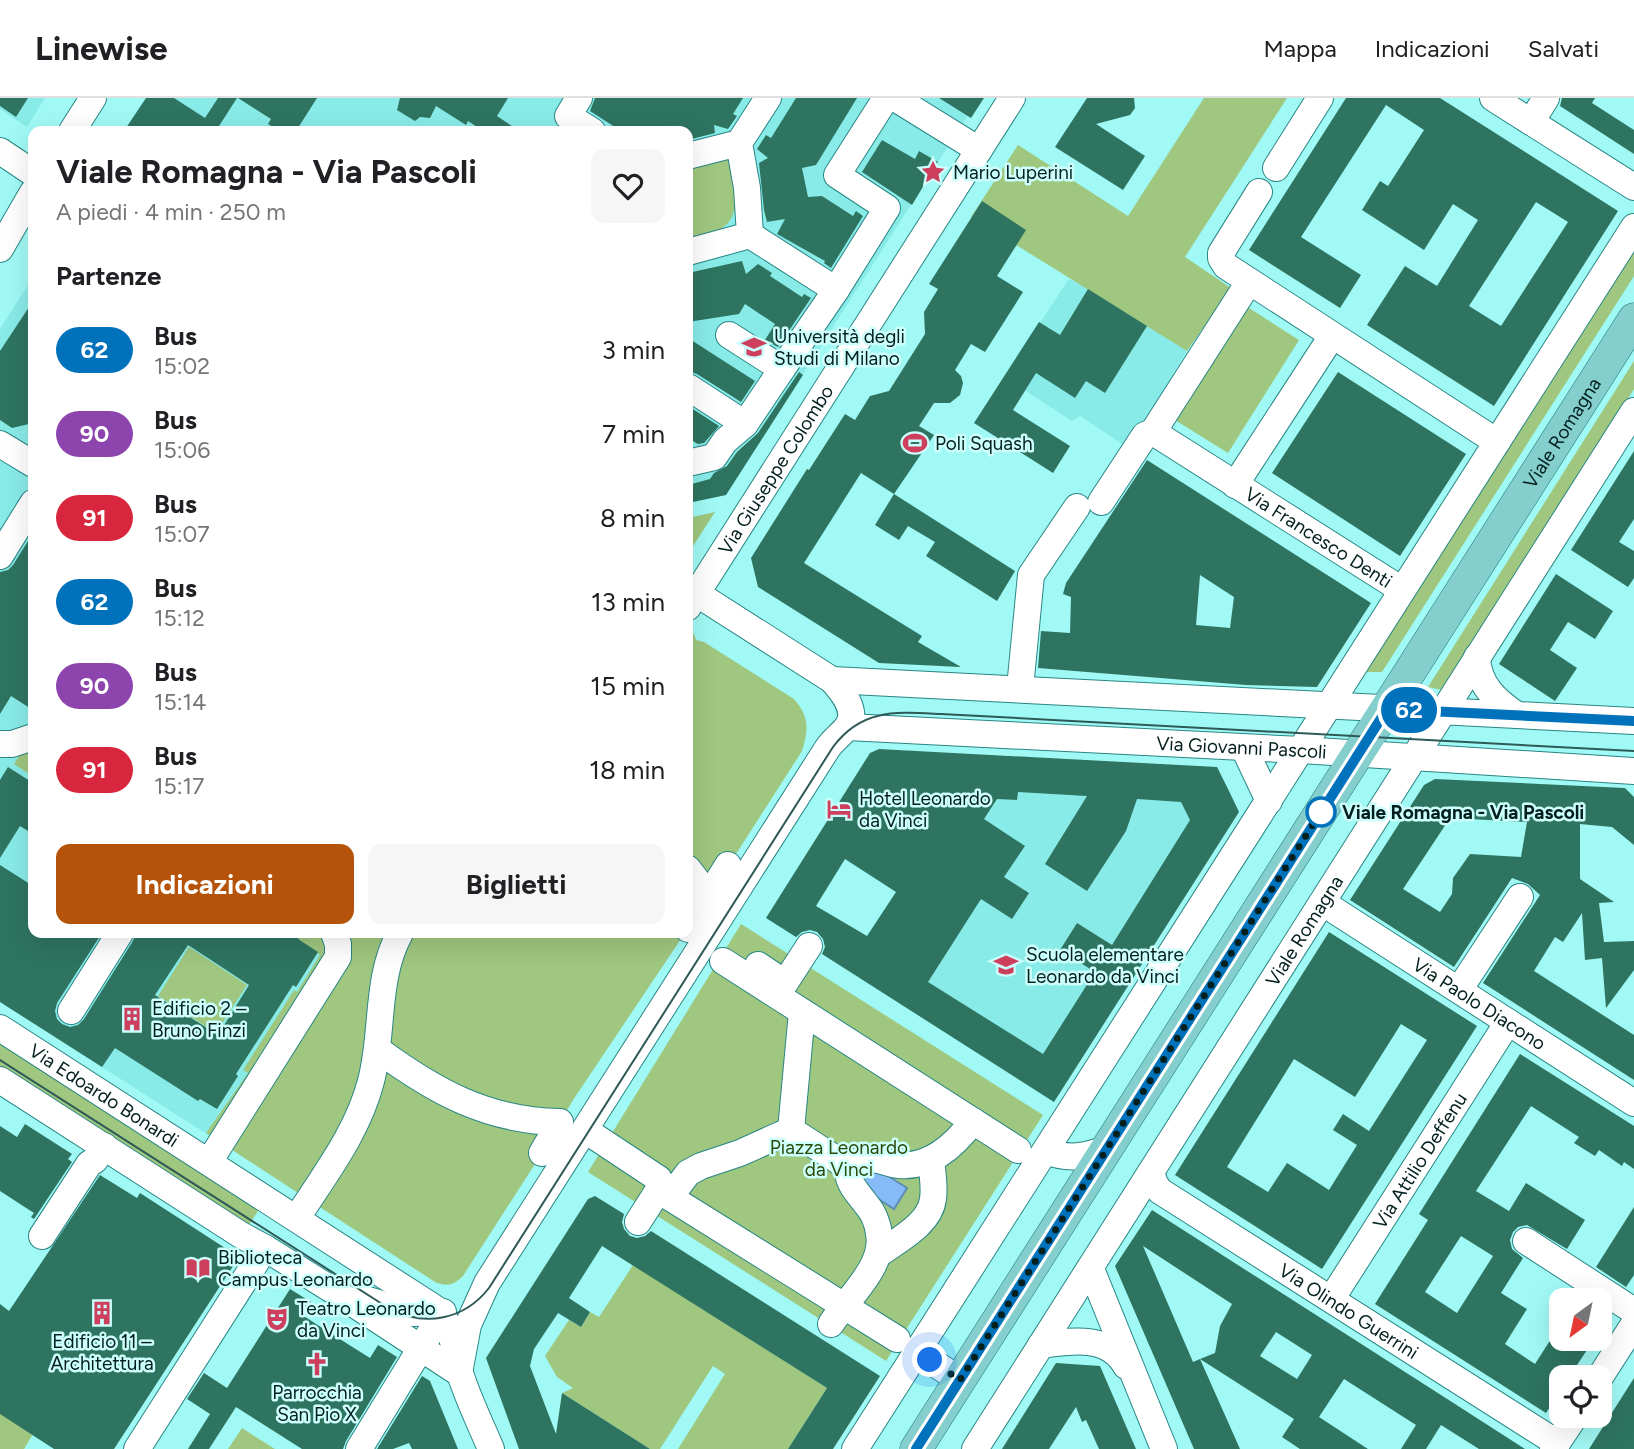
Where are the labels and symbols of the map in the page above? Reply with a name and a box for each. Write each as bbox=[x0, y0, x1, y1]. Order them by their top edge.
place icon: Mario Luperini bbox=[919, 158, 947, 186]
place label: Mario Luperini bbox=[953, 161, 1073, 184]
place label: Università degli Studi di Milano bbox=[774, 325, 905, 370]
school or university icon: Università degli Studi di Milano bbox=[740, 333, 768, 361]
street label: Viale Romagna bbox=[1518, 373, 1606, 493]
street label: Via Giuseppe Colombo bbox=[713, 381, 838, 559]
sports icon: Poli Squash bbox=[901, 429, 929, 457]
place label: Poli Squash bbox=[935, 432, 1033, 455]
street label: Via Francesco Denti bbox=[1241, 482, 1396, 593]
line badge: 62 bbox=[1378, 687, 1440, 733]
street label: Via Giovanni Pascoli bbox=[1156, 732, 1327, 764]
place label: Hotel Leonardo da Vinci bbox=[859, 787, 991, 832]
hotel icon: Hotel Leonardo da Vinci bbox=[825, 795, 853, 823]
marker: Viale Romagna - Via Pascoli bbox=[1306, 797, 1336, 827]
place label: Viale Romagna - Via Pascoli bbox=[1342, 801, 1584, 824]
street label: Viale Romagna bbox=[1261, 871, 1348, 991]
place label: Scuola elementare Leonardo da Vinci bbox=[1026, 943, 1184, 988]
school or university icon: Scuola elementare Leonardo da Vinci bbox=[992, 951, 1020, 979]
street label: Via Paolo Diacono bbox=[1408, 953, 1550, 1055]
place label: Edificio 2 – Bruno Finzi bbox=[152, 997, 247, 1042]
building icon: Edificio 2 – Bruno Finzi bbox=[118, 1005, 146, 1033]
street label: Via Edoardo Bonardi bbox=[25, 1039, 183, 1152]
street label: Via Attilio Deffenu bbox=[1368, 1088, 1472, 1233]
park label: Piazza Leonardo da Vinci bbox=[770, 1136, 908, 1181]
place label: Biblioteca Campus Leonardo bbox=[218, 1246, 373, 1291]
library icon: Biblioteca Campus Leonardo bbox=[184, 1254, 212, 1282]
street label: Via Olindo Guerrini bbox=[1275, 1259, 1423, 1364]
north arrow bbox=[1549, 1288, 1612, 1351]
place label: Teatro Leonardo da Vinci bbox=[297, 1297, 436, 1342]
building icon: Edificio 11 – Architettura bbox=[88, 1299, 116, 1327]
theatre icon: Teatro Leonardo da Vinci bbox=[263, 1305, 291, 1333]
place label: Edificio 11 – Architettura bbox=[50, 1330, 154, 1375]
your location bbox=[912, 1342, 947, 1377]
church icon: Parrocchia San Pio X bbox=[303, 1350, 331, 1378]
place label: Parrocchia San Pio X bbox=[272, 1381, 362, 1426]

